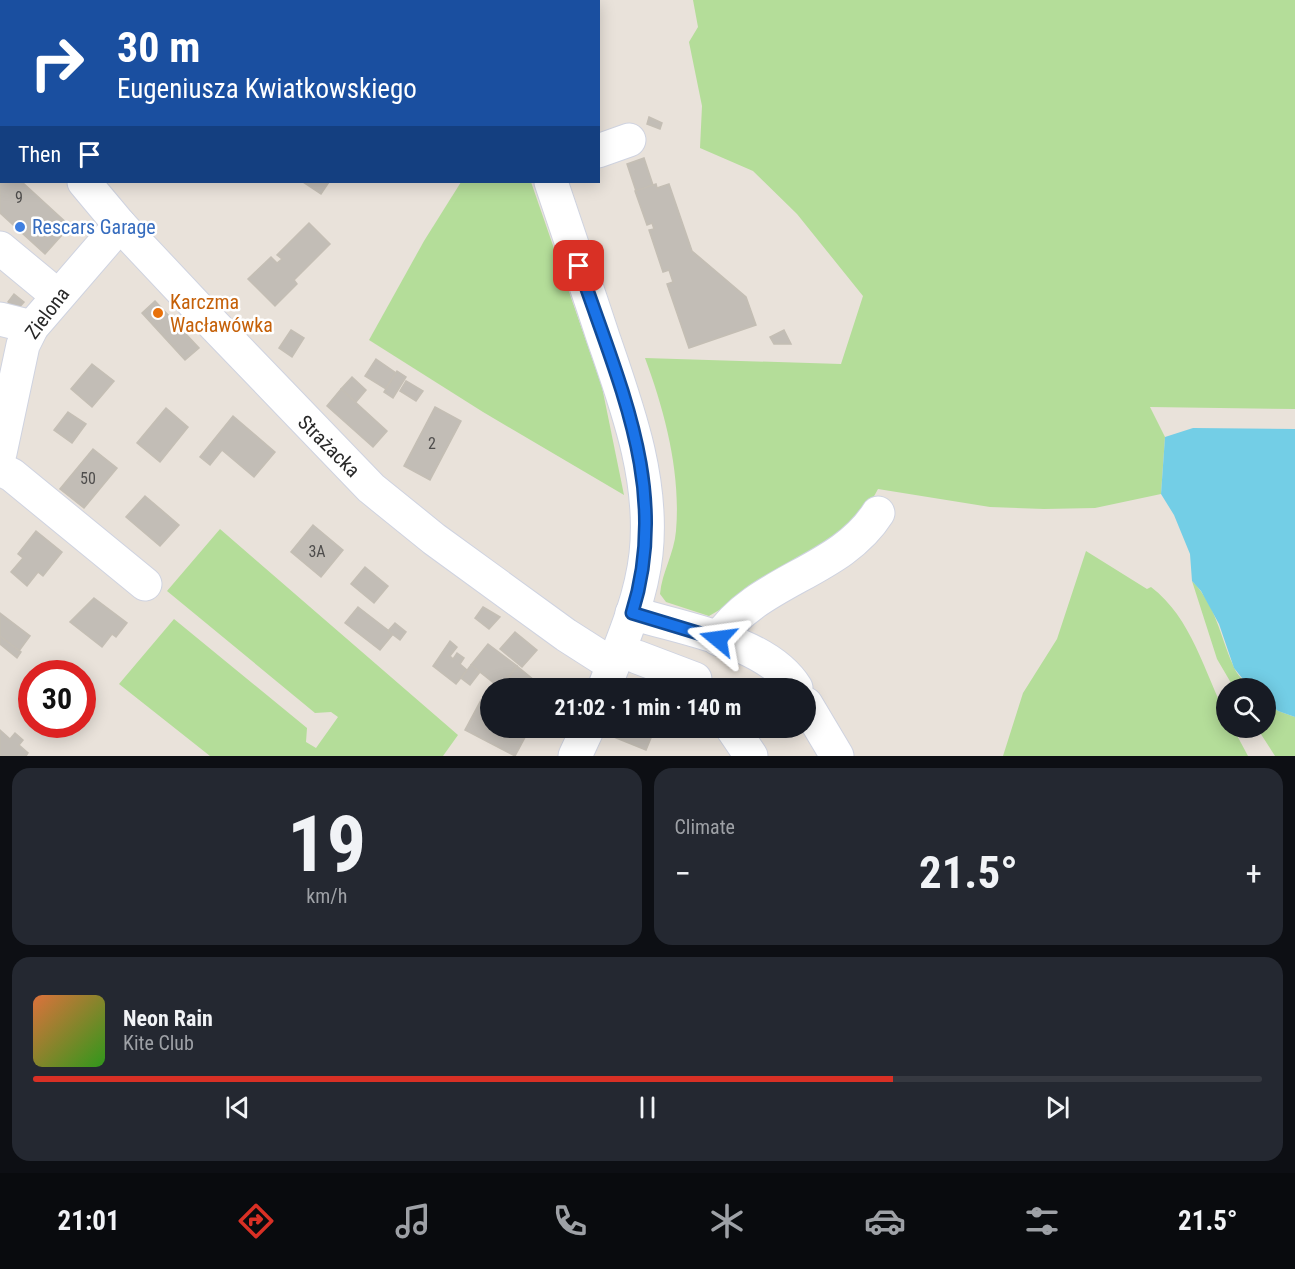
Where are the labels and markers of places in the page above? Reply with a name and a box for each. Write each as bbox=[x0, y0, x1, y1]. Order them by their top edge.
place label: Rescars Garage bbox=[32, 215, 156, 239]
marker: Rescars Garage bbox=[13, 220, 27, 234]
pin bbox=[553, 240, 604, 291]
place label: Karczma Wacławówka bbox=[170, 290, 273, 337]
marker: Karczma Wacławówka bbox=[151, 306, 165, 320]

